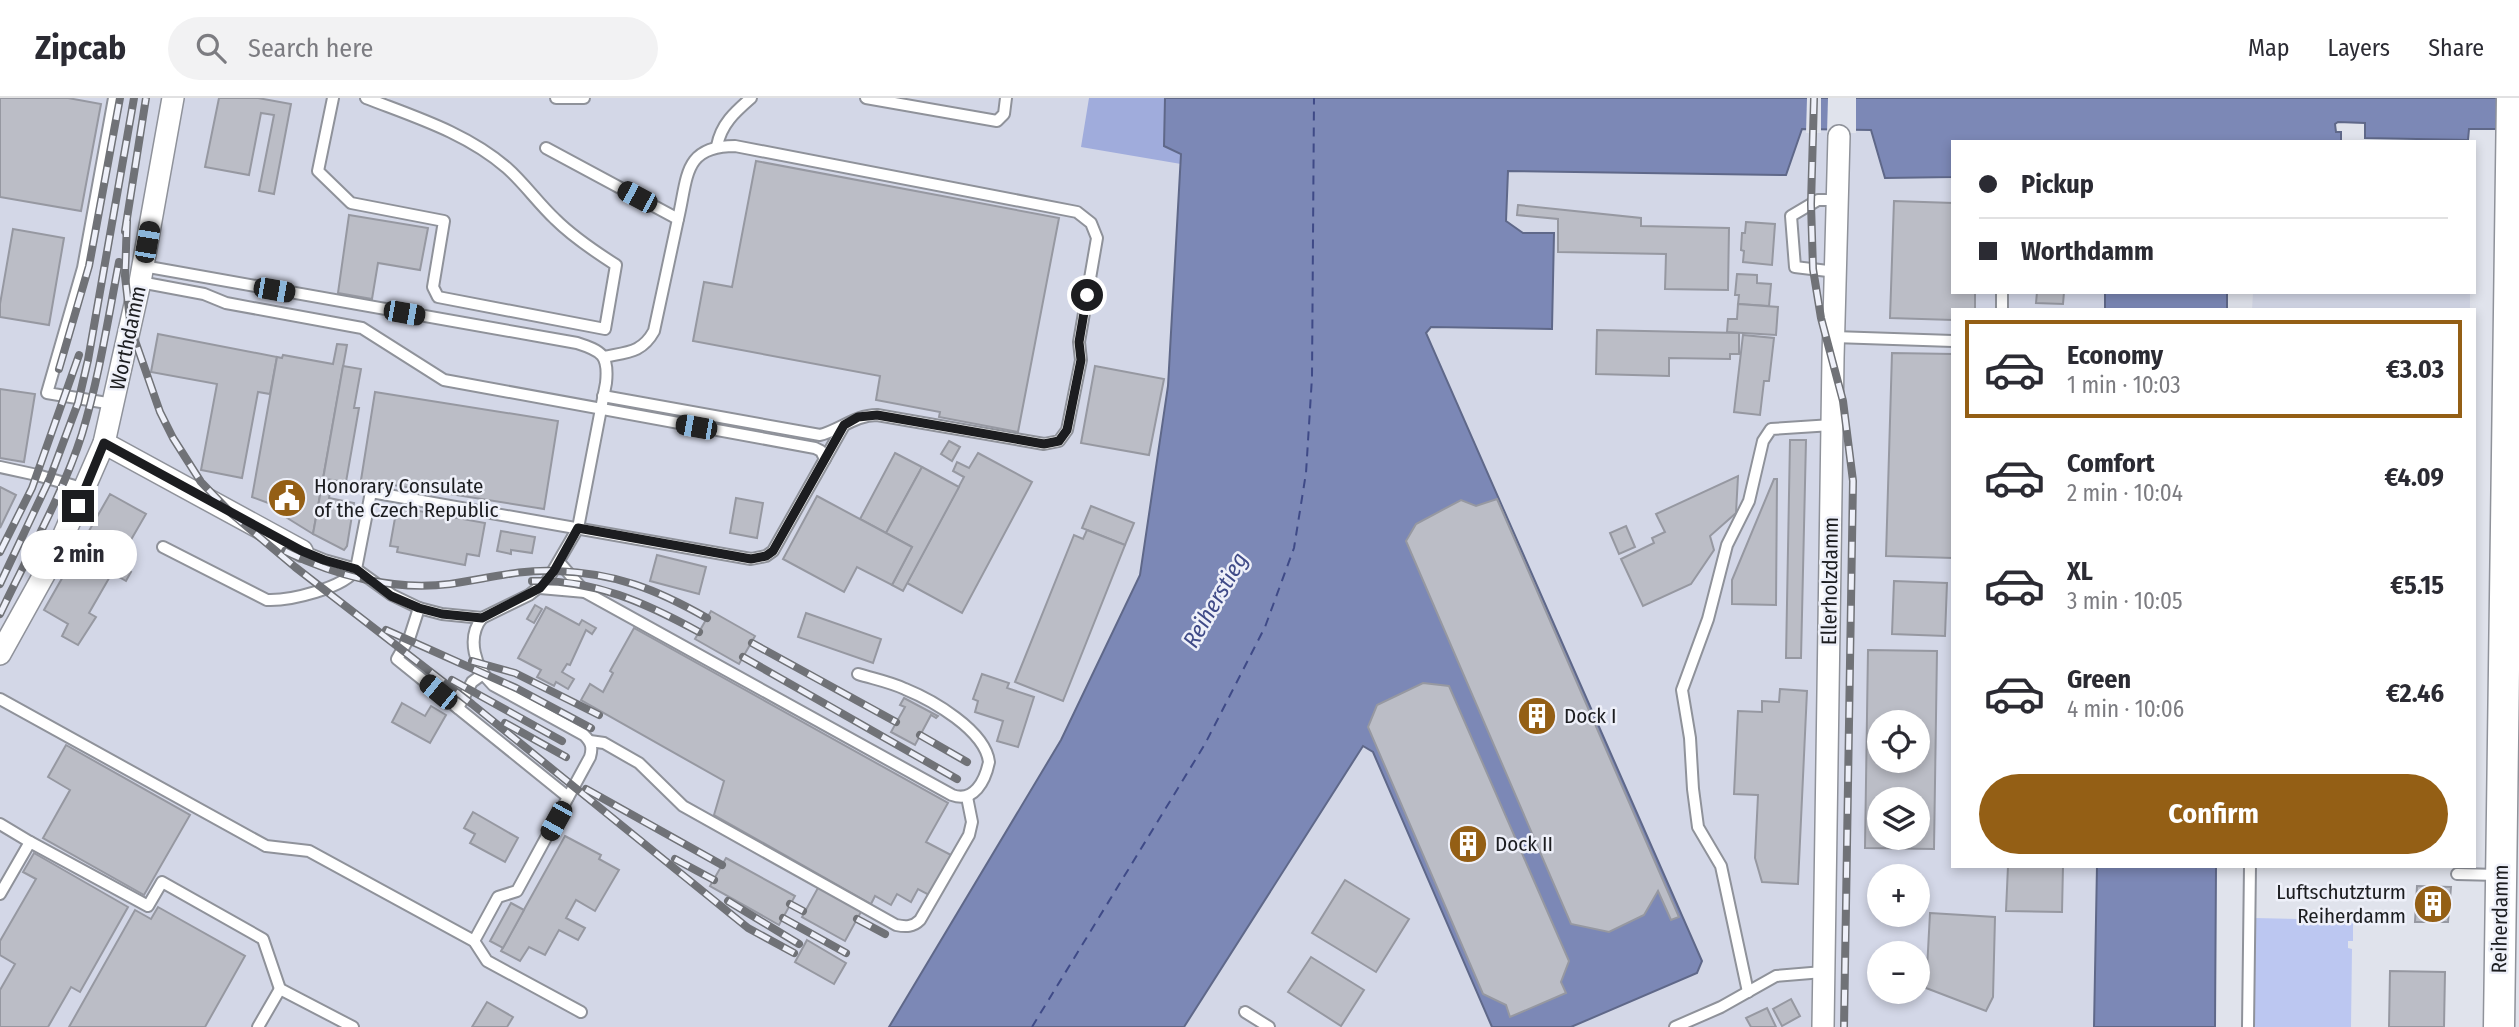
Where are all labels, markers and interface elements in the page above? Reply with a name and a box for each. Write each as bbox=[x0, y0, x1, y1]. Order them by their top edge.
search box bbox=[168, 17, 658, 80]
text: Zipcab bbox=[35, 28, 126, 68]
icon: search bbox=[192, 29, 230, 67]
text: Search here bbox=[248, 33, 373, 64]
text: Map bbox=[2248, 34, 2290, 62]
text: Layers bbox=[2328, 34, 2390, 62]
text: Share bbox=[2428, 34, 2484, 62]
text: Pickup bbox=[2021, 169, 2094, 200]
car bbox=[614, 178, 661, 216]
car bbox=[134, 219, 161, 265]
text: Worthdamm bbox=[2021, 236, 2154, 267]
car bbox=[252, 276, 297, 304]
route start bbox=[1071, 279, 1103, 311]
street label: Worthdamm bbox=[104, 284, 152, 392]
car bbox=[382, 299, 427, 327]
icon: car bbox=[1983, 338, 2046, 401]
text: Economy bbox=[2067, 340, 2163, 371]
text: €3.03 bbox=[2386, 354, 2444, 385]
text: 1 min · 10:03 bbox=[2067, 371, 2181, 399]
car bbox=[674, 413, 719, 441]
icon: car bbox=[1983, 446, 2046, 509]
text: Comfort bbox=[2067, 448, 2155, 479]
text: €4.09 bbox=[2385, 462, 2444, 493]
place label: Honorary Consulate of the Czech Republic bbox=[314, 473, 498, 523]
public building icon: Honorary Consulate of the Czech Republic bbox=[266, 477, 308, 519]
text: 2 min · 10:04 bbox=[2067, 479, 2183, 507]
route end bbox=[62, 490, 94, 522]
street label: Ellerholzdamm bbox=[1816, 517, 1844, 645]
callout: 2 min bbox=[20, 530, 136, 579]
text: 2 min bbox=[54, 540, 105, 568]
water label: Reiherstieg bbox=[1177, 547, 1253, 653]
icon: car bbox=[1983, 554, 2046, 617]
text: XL bbox=[2067, 556, 2093, 587]
text: €5.15 bbox=[2390, 570, 2444, 601]
text: 3 min · 10:05 bbox=[2067, 587, 2182, 615]
icon: car bbox=[1983, 662, 2046, 725]
text: Green bbox=[2067, 664, 2131, 695]
car bbox=[416, 671, 461, 713]
text: €2.46 bbox=[2386, 678, 2444, 709]
building icon: Dock I bbox=[1516, 695, 1558, 737]
text: 4 min · 10:06 bbox=[2067, 695, 2184, 723]
place label: Dock I bbox=[1564, 703, 1616, 729]
map controls bbox=[1867, 710, 1930, 1004]
button: locate bbox=[1867, 710, 1930, 773]
button: Confirm bbox=[1979, 774, 2448, 854]
button: layers bbox=[1867, 787, 1930, 850]
car bbox=[537, 798, 576, 844]
building icon: Dock II bbox=[1447, 823, 1489, 865]
place label: Dock II bbox=[1495, 831, 1553, 857]
button: + bbox=[1867, 864, 1930, 927]
street label: Reiherdamm bbox=[2486, 864, 2514, 974]
place label: Luftschutzturm Reiherdamm bbox=[2276, 879, 2406, 929]
building icon: Luftschutzturm Reiherdamm bbox=[2412, 883, 2454, 925]
button: − bbox=[1867, 941, 1930, 1004]

